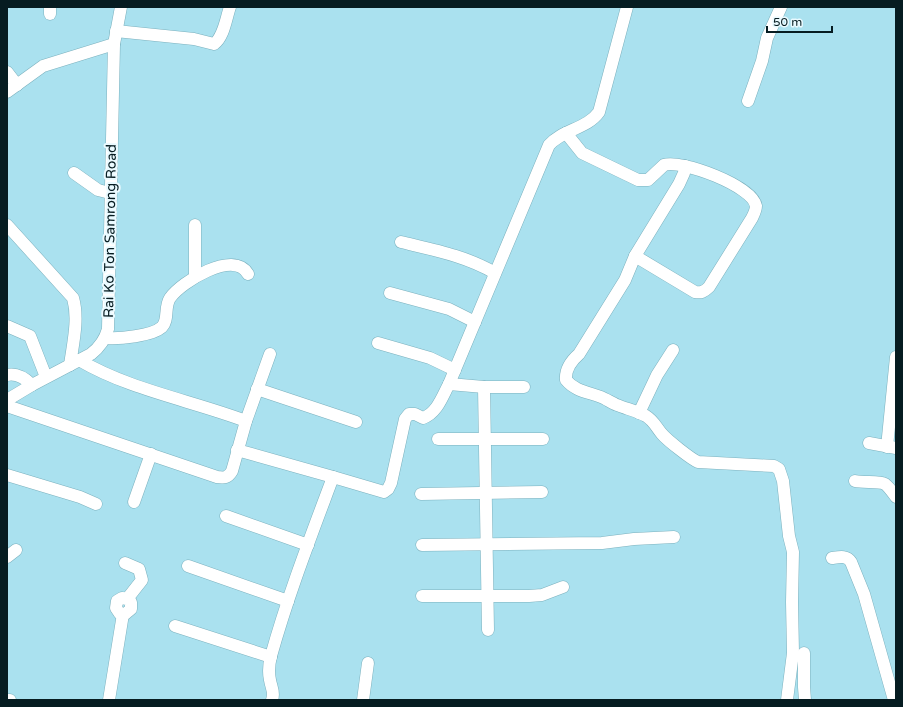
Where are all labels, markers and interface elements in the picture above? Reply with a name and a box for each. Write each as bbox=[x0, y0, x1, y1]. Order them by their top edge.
scale bar bbox=[767, 8, 832, 34]
text: 50 m bbox=[773, 15, 802, 29]
street label: Rai Ko Ton Samrong Road bbox=[100, 144, 120, 318]

